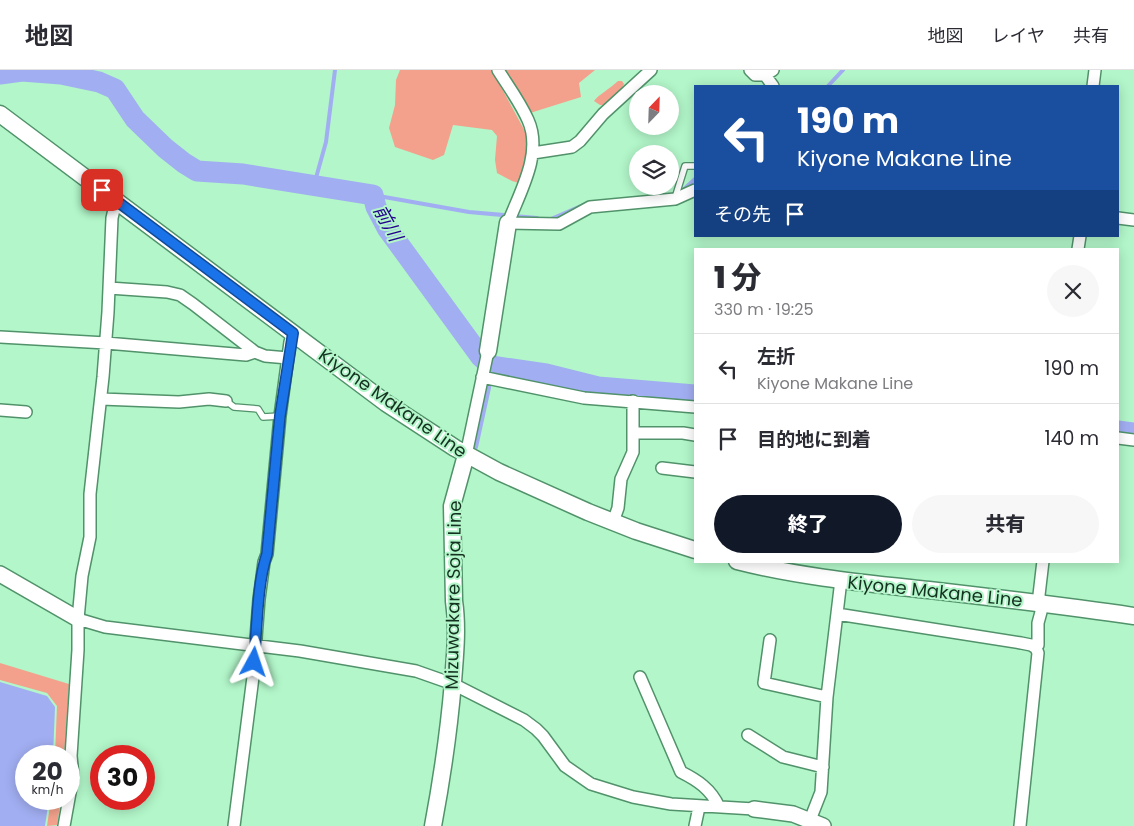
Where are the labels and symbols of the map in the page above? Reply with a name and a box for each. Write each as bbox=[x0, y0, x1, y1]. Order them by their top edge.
north arrow bbox=[629, 85, 679, 135]
pin bbox=[81, 169, 123, 211]
water label: 前川 bbox=[367, 200, 410, 248]
street label: Kiyone Makane Line bbox=[314, 342, 472, 464]
street label: Mizuwakare Soja Line bbox=[439, 500, 467, 690]
street label: Kiyone Makane Line bbox=[846, 569, 1024, 613]
position arrow bbox=[227, 635, 279, 687]
speed limit sign: 30 bbox=[90, 745, 155, 810]

